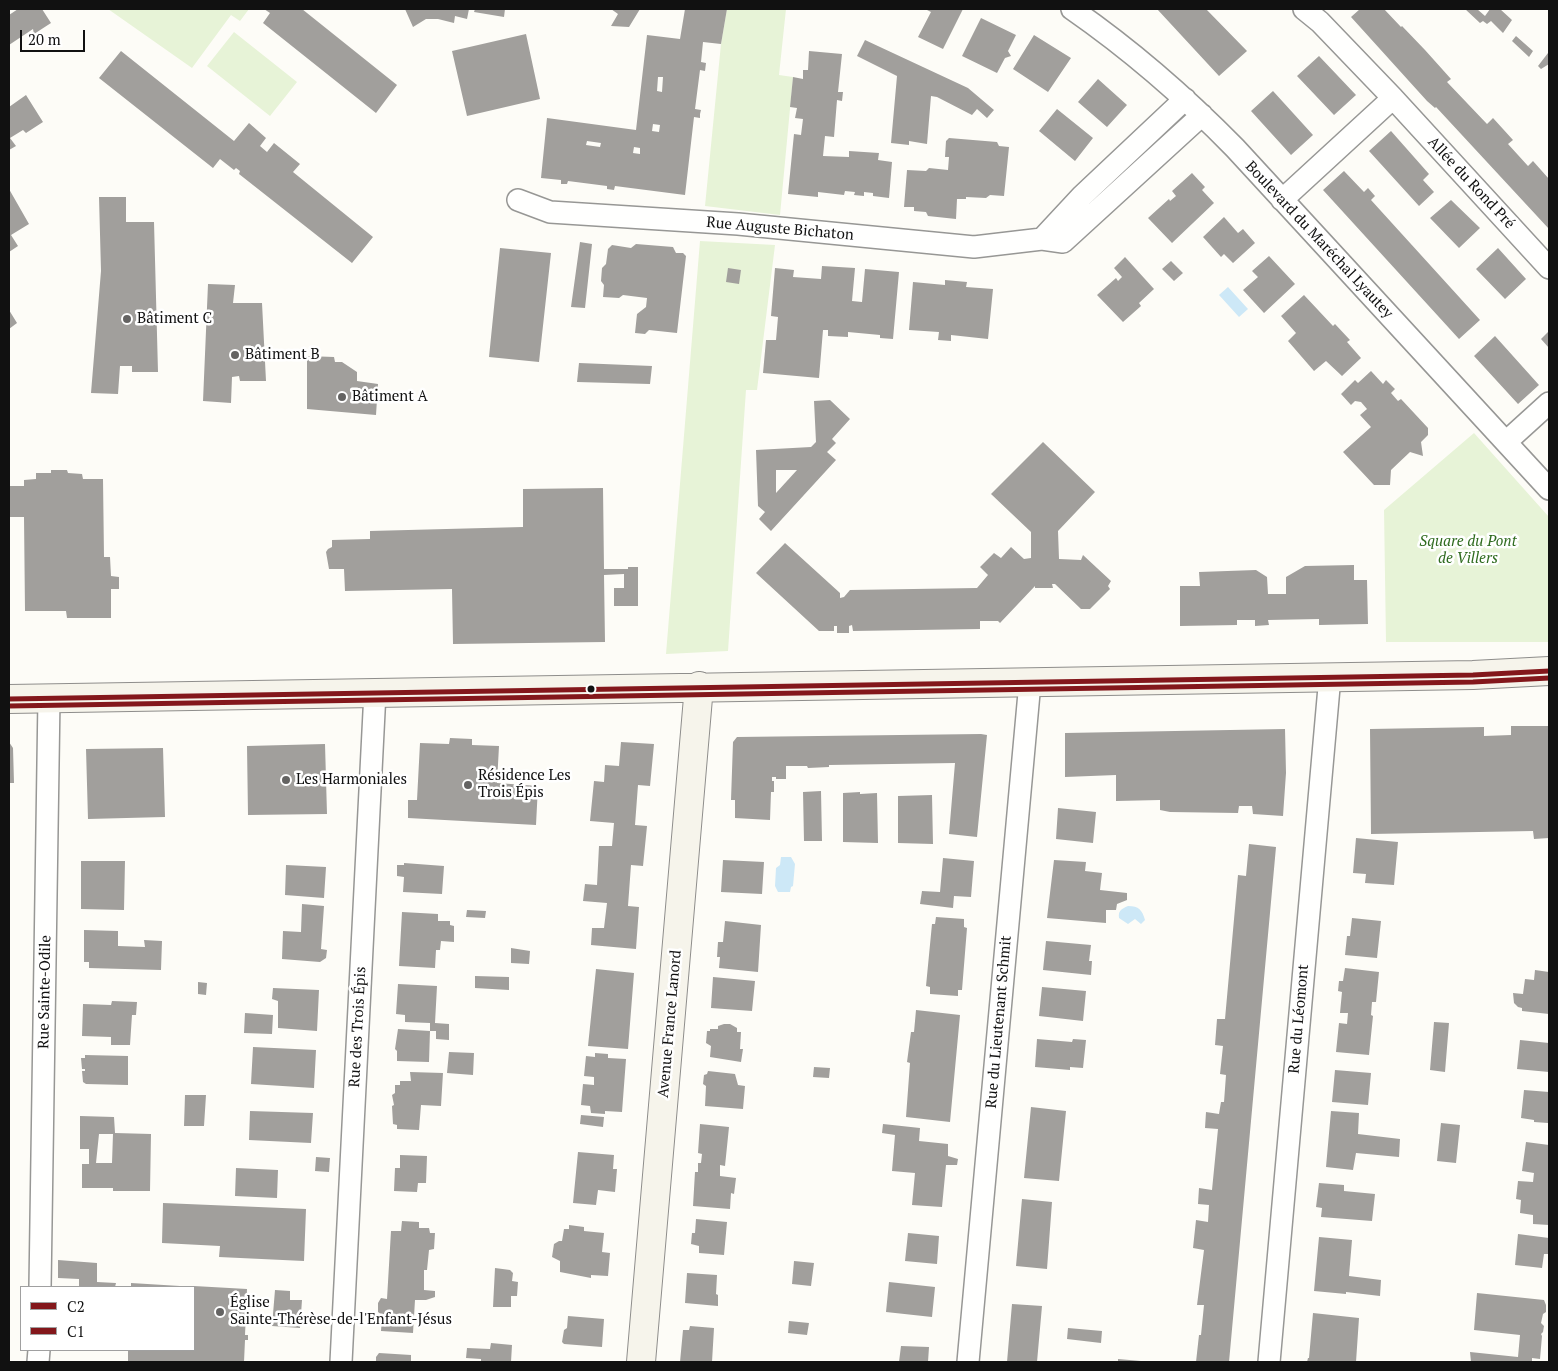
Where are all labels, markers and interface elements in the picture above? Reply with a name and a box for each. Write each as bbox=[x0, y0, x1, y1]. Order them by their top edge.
scale bar bbox=[22, 20, 88, 52]
text: 20 m bbox=[28, 29, 61, 49]
street label: Allée du Rond Pré bbox=[1424, 133, 1518, 233]
street label: Boulevard du Maréchal Lyautey bbox=[1241, 158, 1397, 322]
street label: Rue Auguste Bichaton bbox=[706, 214, 854, 244]
place label: Bâtiment C bbox=[137, 310, 212, 328]
marker: Bâtiment C bbox=[121, 313, 133, 325]
place label: Bâtiment B bbox=[245, 346, 320, 364]
marker: Bâtiment B bbox=[229, 349, 241, 361]
place label: Bâtiment A bbox=[352, 388, 428, 406]
marker: Bâtiment A bbox=[336, 391, 348, 403]
park label: Square du Pont de Villers bbox=[1419, 533, 1517, 568]
unlabelled marker bbox=[586, 684, 596, 694]
place label: Résidence Les Trois Épis bbox=[478, 767, 571, 802]
place label: Les Harmoniales bbox=[296, 771, 407, 789]
marker: Les Harmoniales bbox=[280, 774, 292, 786]
marker: Résidence Les Trois Épis bbox=[462, 779, 474, 791]
street label: Rue Sainte-Odile bbox=[35, 935, 55, 1049]
street label: Rue du Lieutenant Schmit bbox=[982, 935, 1016, 1109]
street label: Avenue France Lanord bbox=[655, 949, 685, 1099]
street label: Rue du Léomont bbox=[1285, 964, 1313, 1074]
street label: Rue des Trois Épis bbox=[346, 966, 370, 1088]
legend bbox=[20, 1286, 195, 1351]
place label: Église Sainte-Thérèse-de-l'Enfant-Jésus bbox=[230, 1294, 452, 1329]
text: C2 bbox=[67, 1296, 85, 1316]
marker: Église Sainte-Thérèse-de-l'Enfant-Jésus bbox=[214, 1306, 226, 1318]
text: C1 bbox=[67, 1321, 85, 1341]

